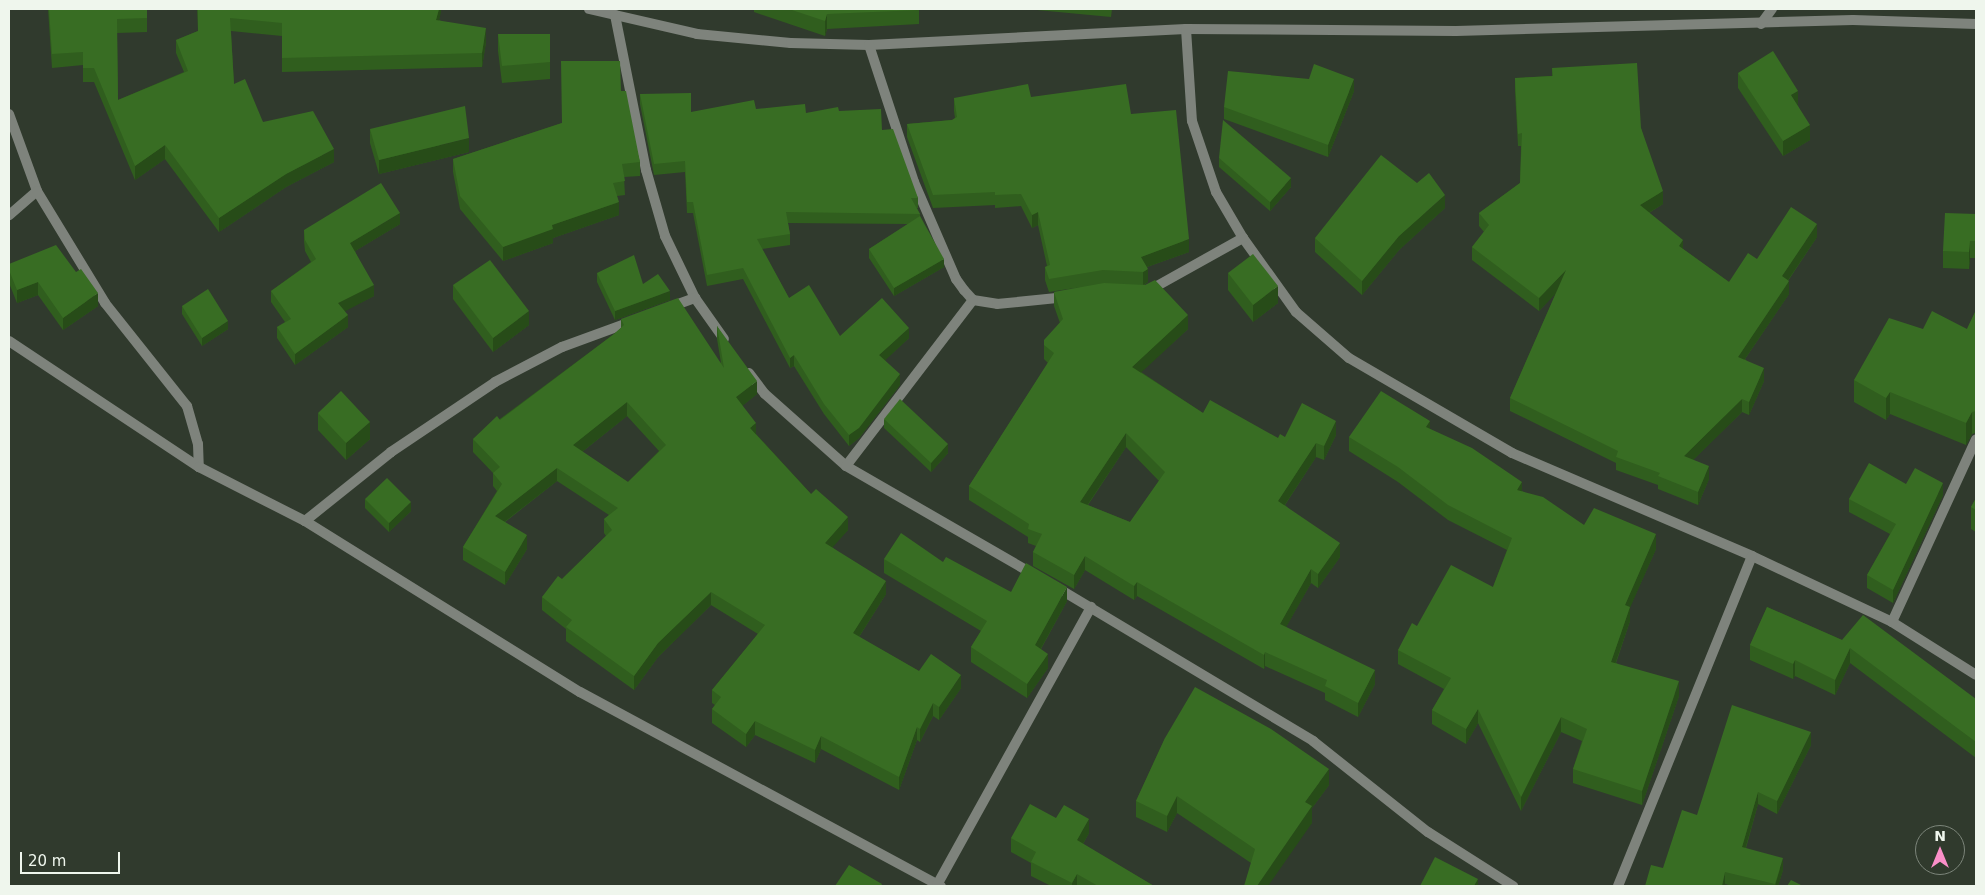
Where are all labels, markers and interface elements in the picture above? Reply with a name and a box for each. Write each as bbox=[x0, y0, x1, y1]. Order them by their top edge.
north arrow bbox=[1915, 825, 1965, 875]
text: N bbox=[1934, 828, 1946, 844]
scale bar bbox=[22, 842, 122, 874]
text: 20 m bbox=[28, 852, 66, 870]

